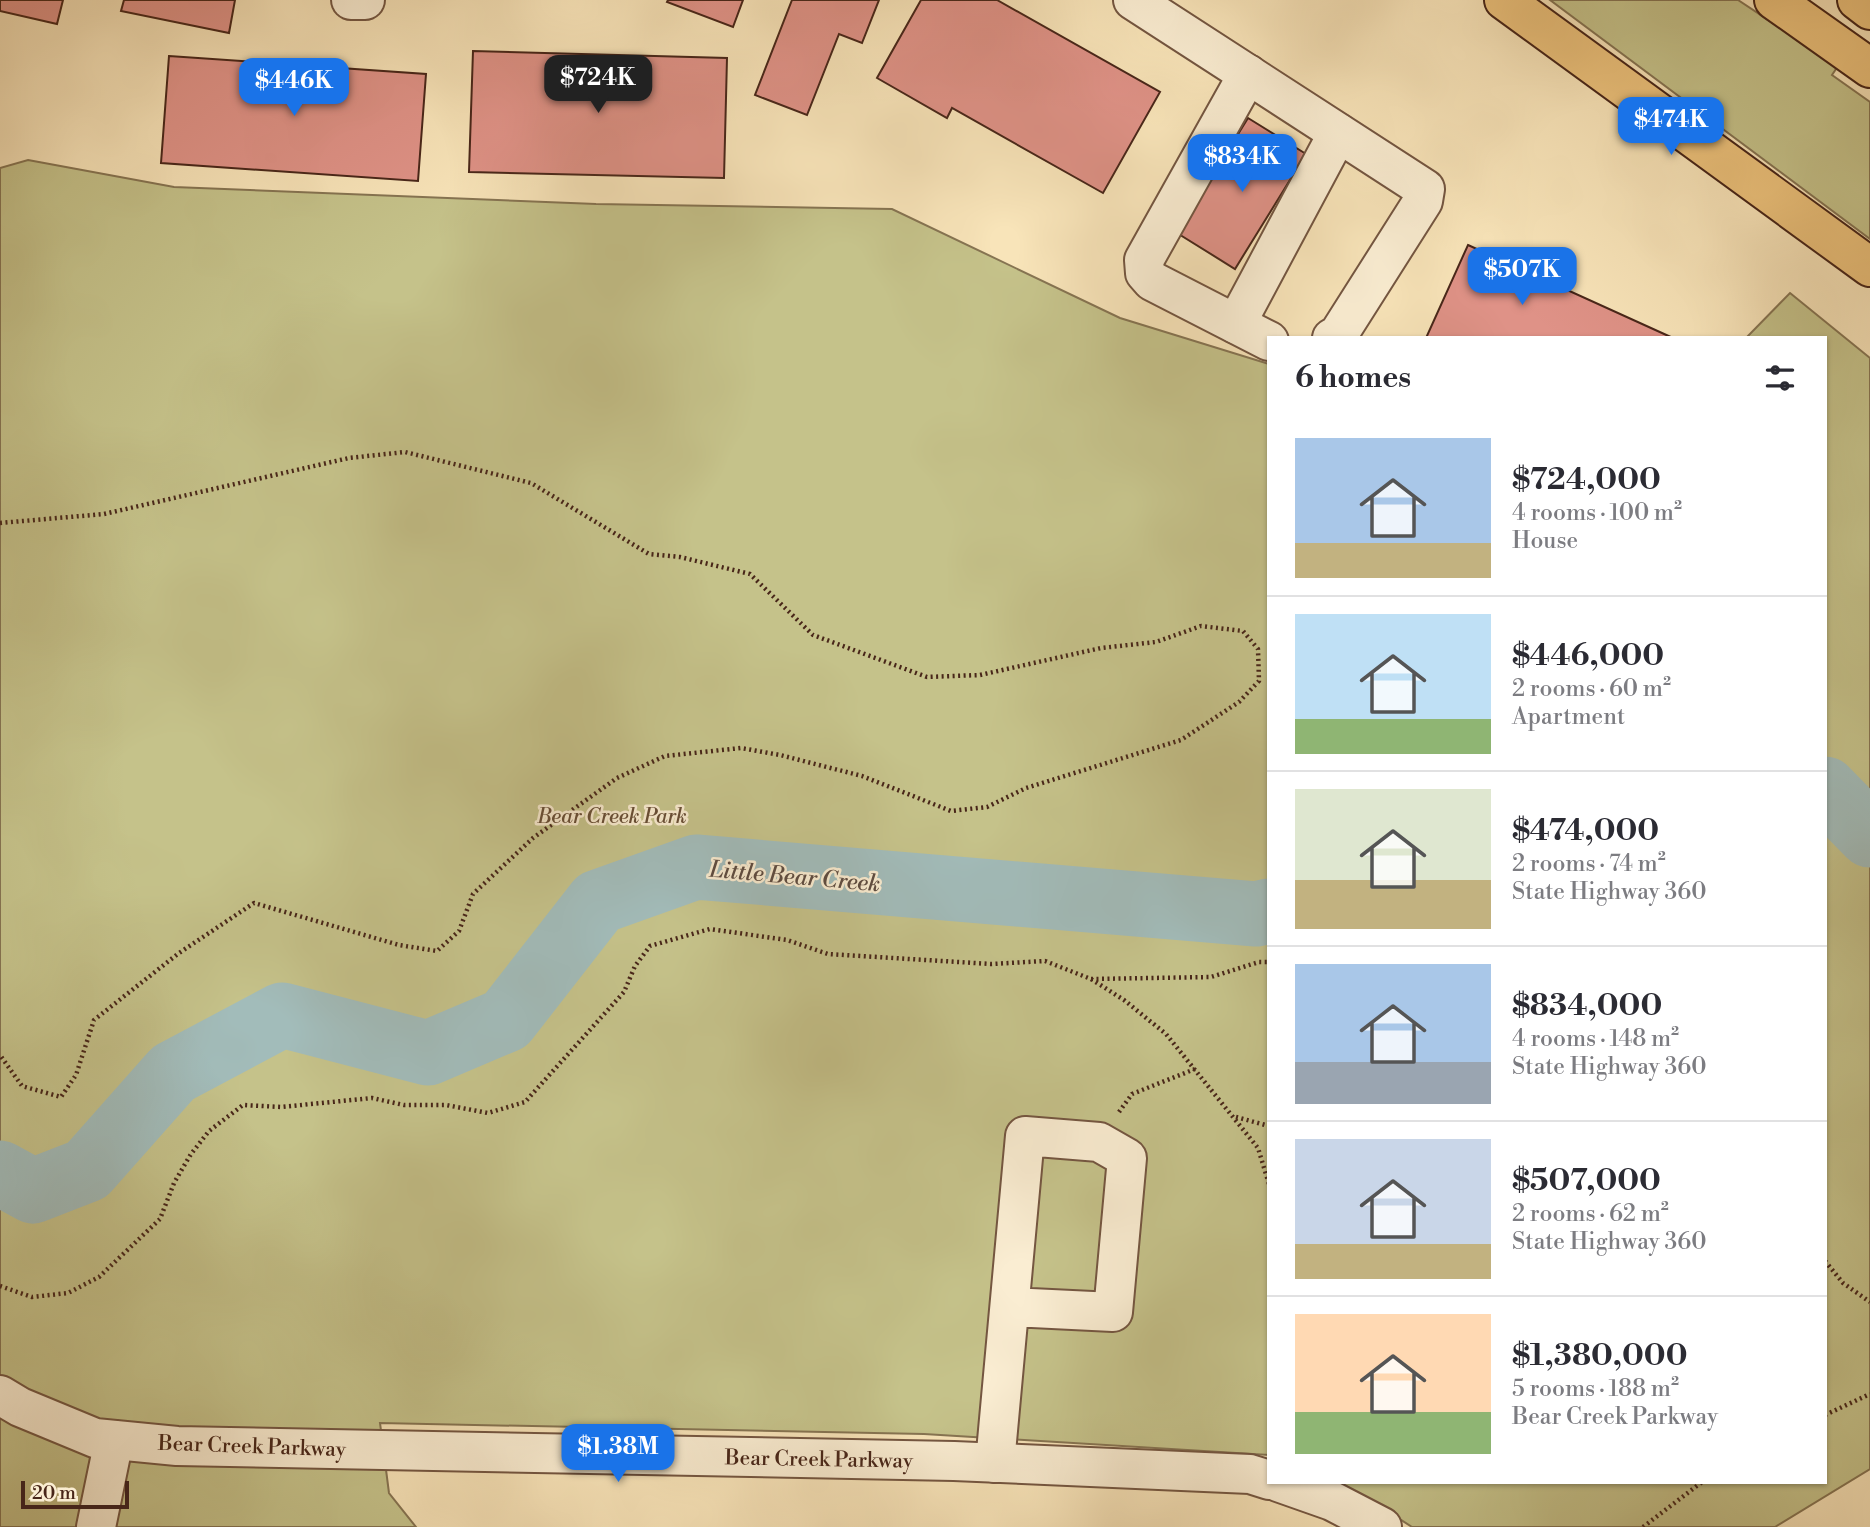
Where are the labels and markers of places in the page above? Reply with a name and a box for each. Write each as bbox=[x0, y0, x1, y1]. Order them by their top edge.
pin: $724K bbox=[549, 55, 647, 115]
pin: $446K bbox=[245, 58, 343, 118]
pin: $474K bbox=[1622, 97, 1720, 157]
pin: $834K bbox=[1193, 134, 1291, 194]
pin: $507K bbox=[1473, 247, 1571, 307]
pin: $1.38M bbox=[561, 1424, 675, 1484]

